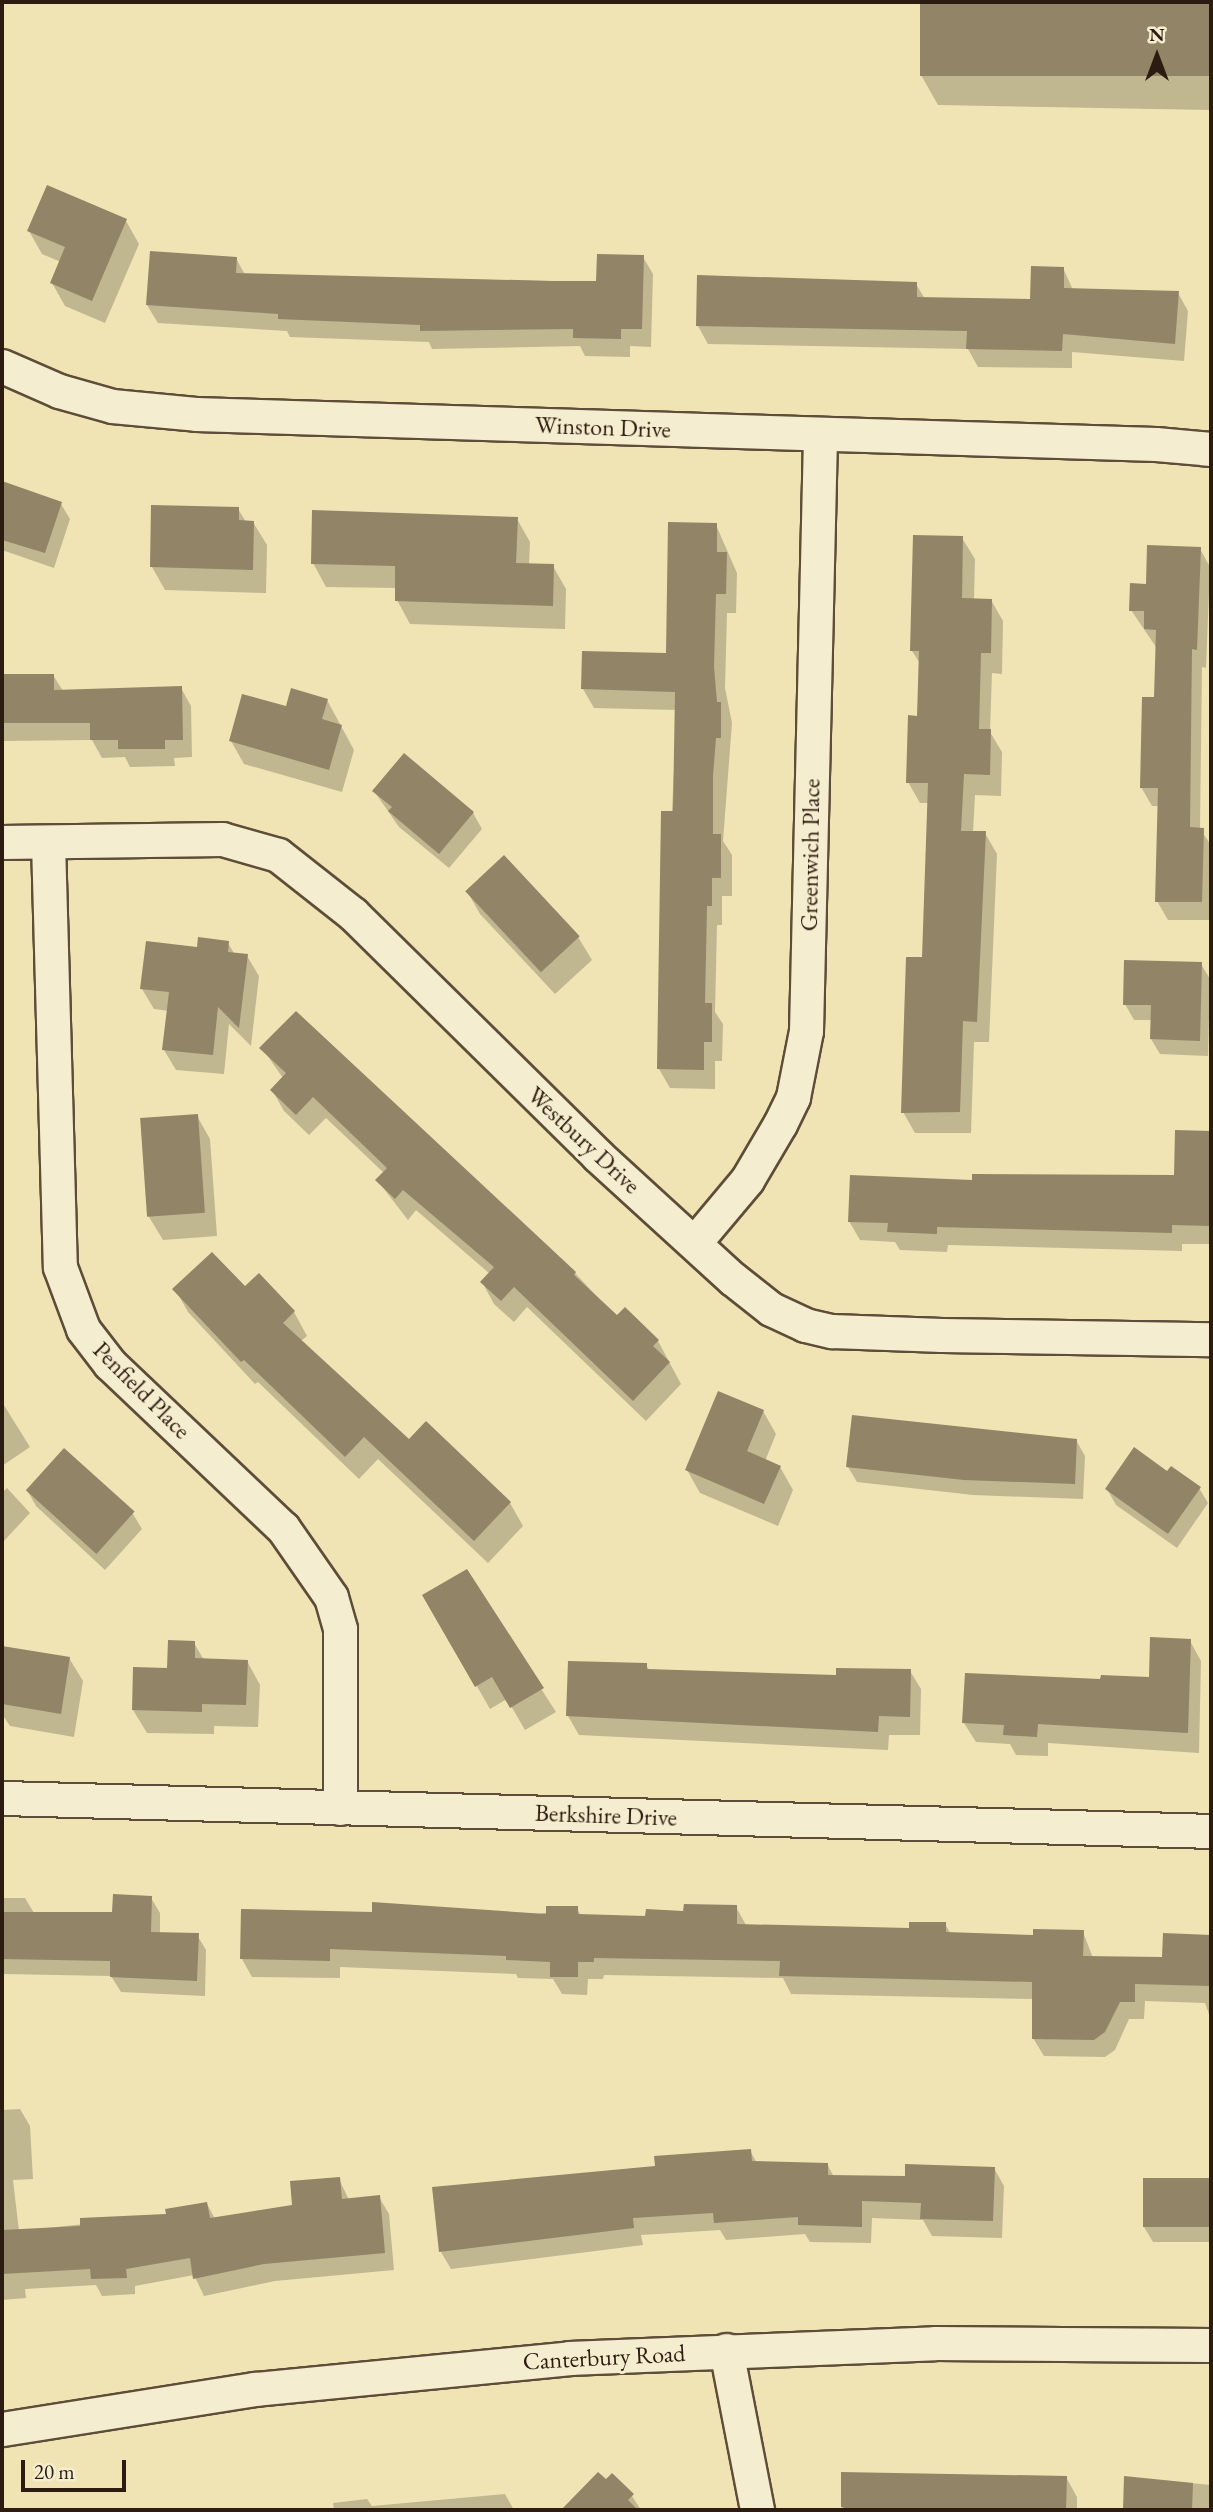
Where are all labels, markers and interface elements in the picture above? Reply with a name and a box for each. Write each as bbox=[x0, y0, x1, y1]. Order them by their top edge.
north arrow bbox=[1122, 21, 1192, 91]
text: N bbox=[1149, 22, 1165, 47]
street label: Winston Drive bbox=[535, 410, 671, 444]
street label: Greenwich Place bbox=[794, 778, 826, 932]
street label: Westbury Drive bbox=[522, 1080, 646, 1200]
street label: Penfield Place bbox=[87, 1335, 197, 1445]
street label: Berkshire Drive bbox=[534, 1798, 678, 1832]
street label: Canterbury Road bbox=[522, 2338, 686, 2376]
scale bar bbox=[24, 2446, 130, 2490]
text: 20 m bbox=[34, 2458, 75, 2485]

